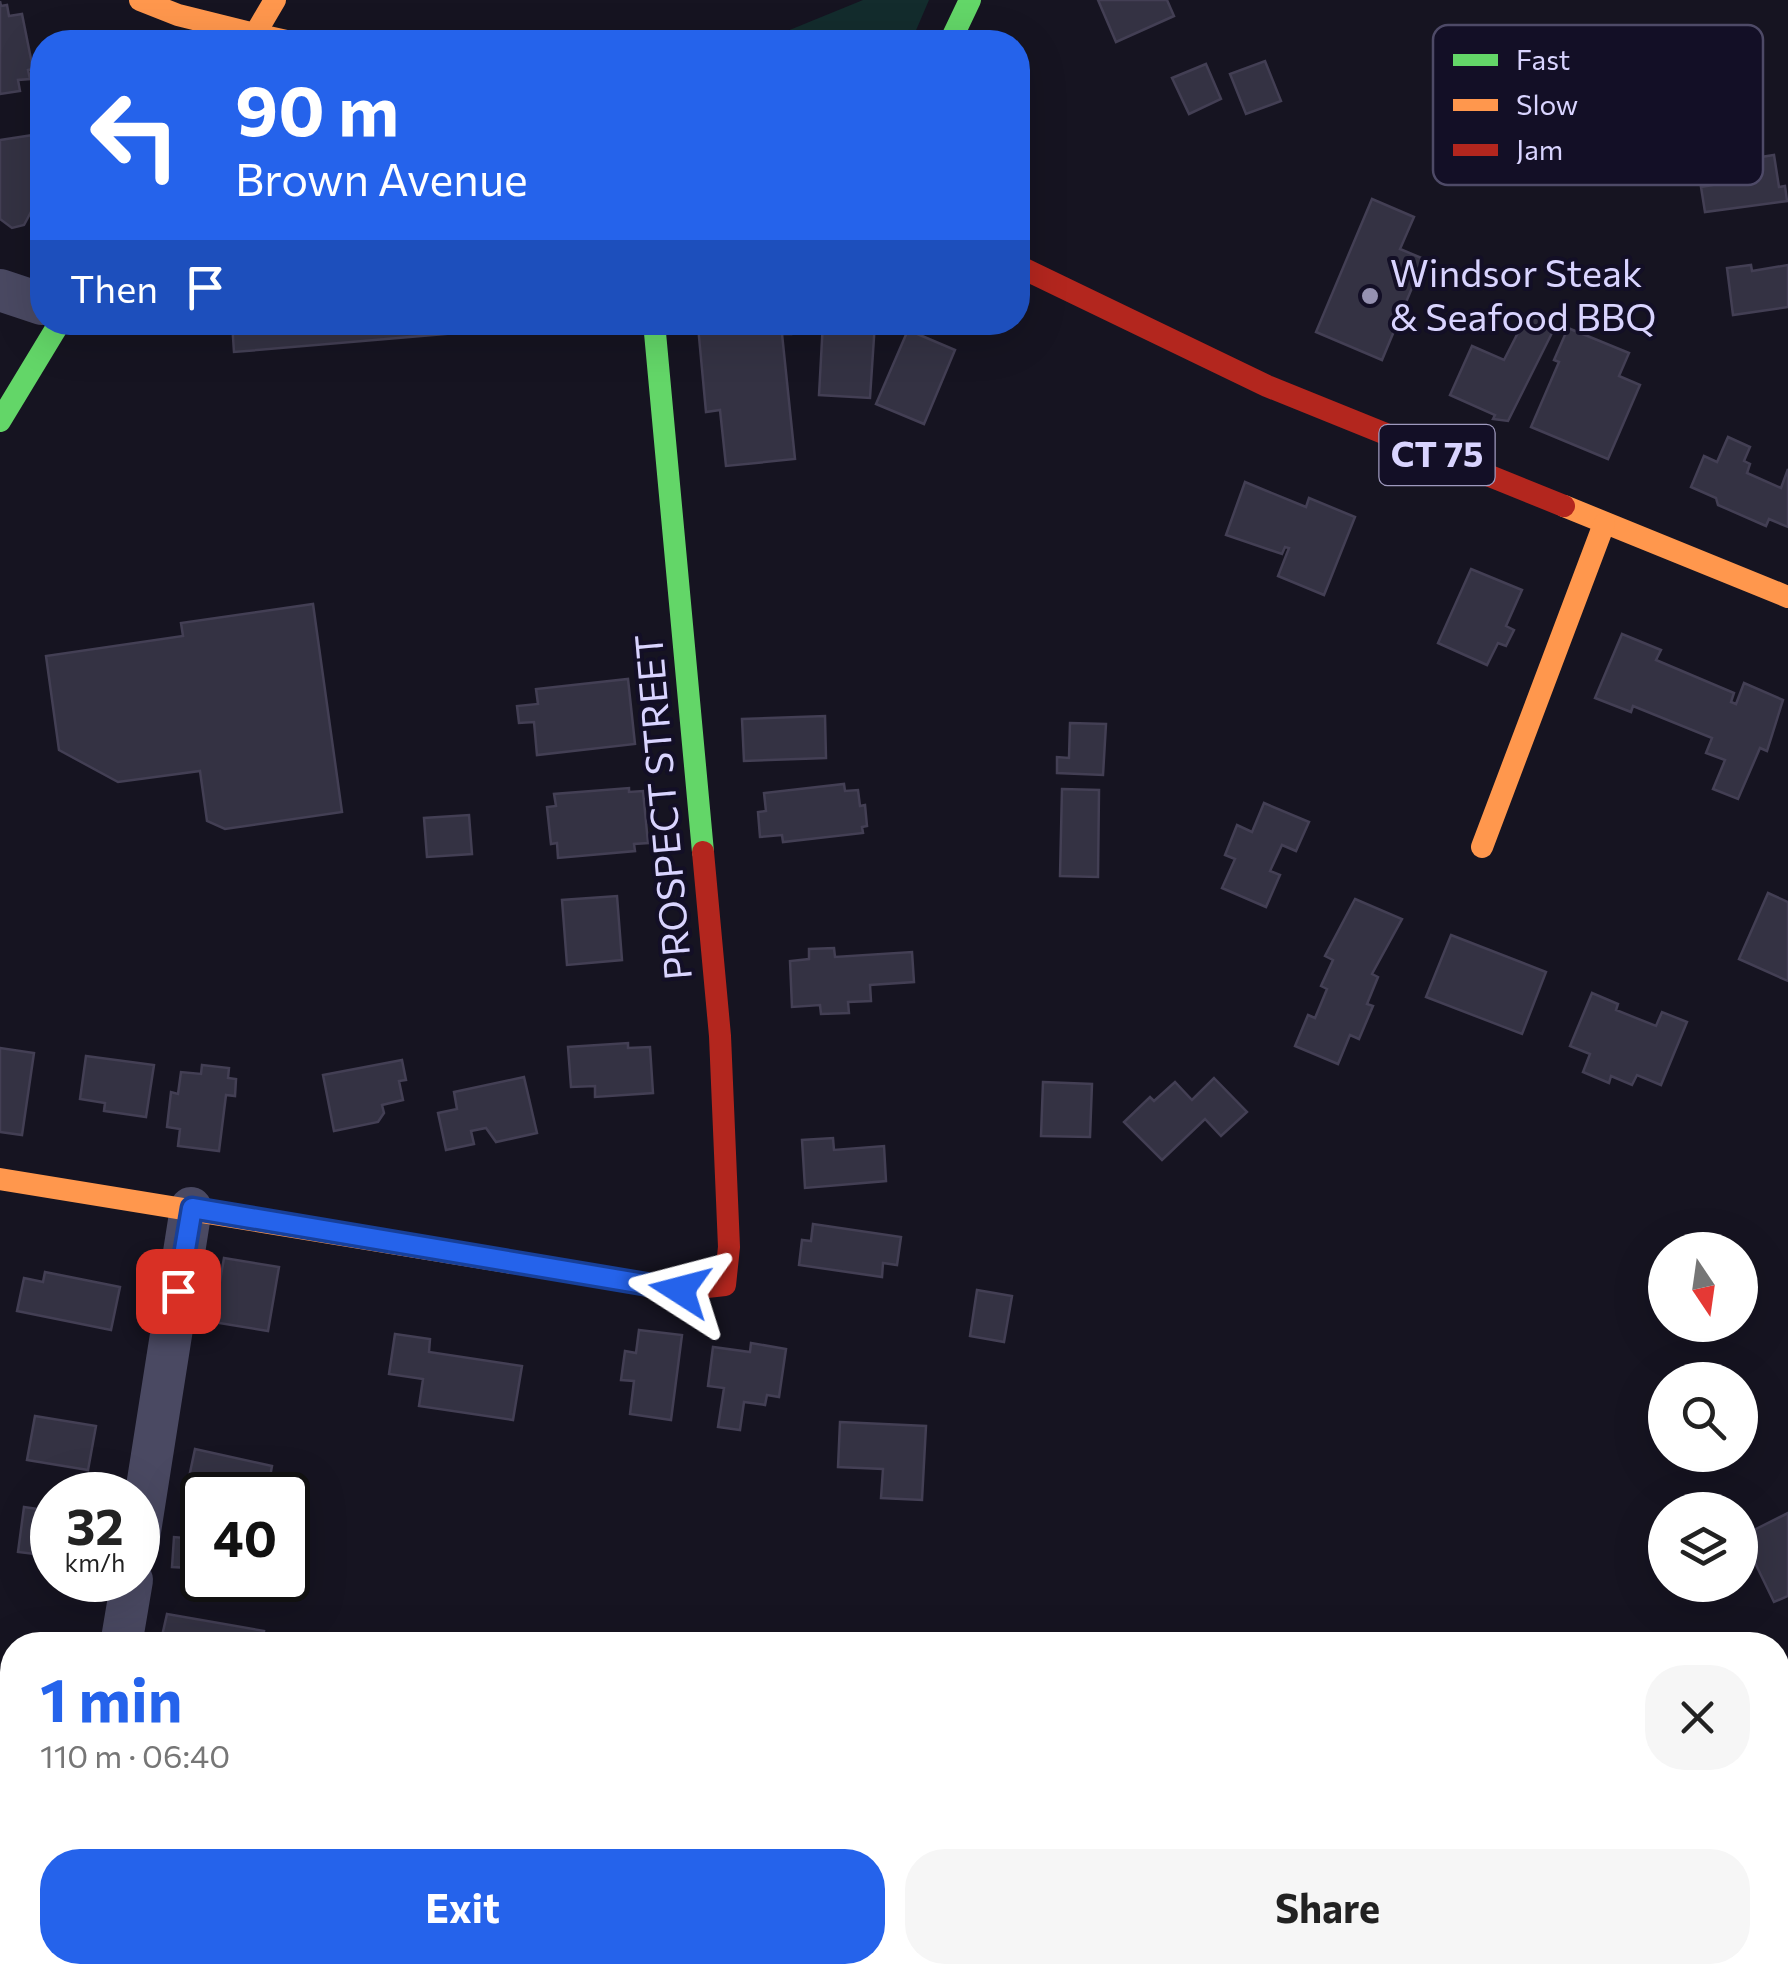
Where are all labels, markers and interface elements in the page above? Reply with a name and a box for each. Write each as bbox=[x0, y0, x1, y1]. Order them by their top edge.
legend bbox=[1433, 25, 1763, 185]
text: Fast bbox=[1516, 42, 1570, 76]
text: 90 m bbox=[235, 65, 399, 150]
icon: left bbox=[70, 70, 200, 200]
text: Slow bbox=[1516, 87, 1578, 121]
text: Jam bbox=[1516, 132, 1563, 166]
text: Brown Avenue bbox=[235, 150, 528, 205]
place label: Windsor Steak & Seafood BBQ bbox=[1390, 248, 1656, 339]
icon: arrive bbox=[178, 260, 233, 315]
text: Then bbox=[70, 264, 158, 311]
marker: Windsor Steak & Seafood BBQ bbox=[1359, 285, 1381, 307]
road number: CT 75 bbox=[1380, 425, 1494, 485]
street label: PROSPECT STREET bbox=[623, 632, 700, 982]
north arrow bbox=[1648, 1232, 1758, 1342]
map controls bbox=[1648, 1232, 1758, 1602]
position arrow bbox=[628, 1238, 732, 1342]
pin bbox=[136, 1249, 221, 1334]
icon: arrive bbox=[151, 1264, 206, 1319]
button: search bbox=[1648, 1362, 1758, 1472]
speed limit sign: 40 bbox=[180, 1472, 310, 1602]
button: layers bbox=[1648, 1492, 1758, 1602]
text: 32 bbox=[66, 1494, 124, 1555]
text: km/h bbox=[65, 1547, 125, 1577]
text: 1 min bbox=[40, 1661, 182, 1734]
button: close bbox=[1645, 1665, 1750, 1770]
text: 110 m · 06:40 bbox=[40, 1735, 230, 1775]
button: Exit bbox=[40, 1849, 885, 1964]
button: Share bbox=[905, 1849, 1750, 1964]

